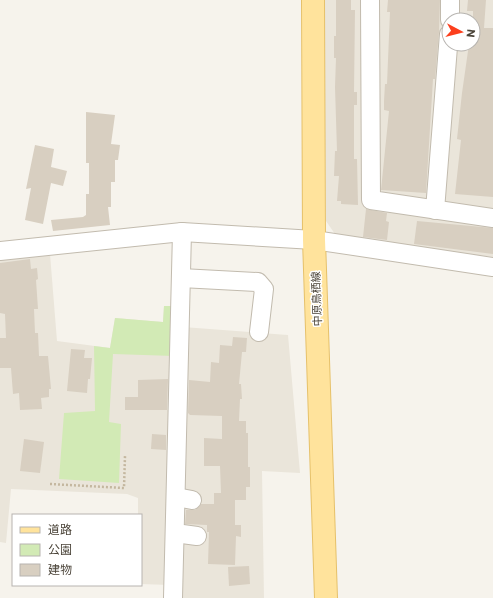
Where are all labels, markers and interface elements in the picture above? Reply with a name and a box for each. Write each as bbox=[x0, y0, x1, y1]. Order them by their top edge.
north arrow bbox=[441, 12, 481, 52]
text: N bbox=[464, 28, 478, 38]
street label: 中原鳥栖線 bbox=[309, 271, 323, 327]
legend bbox=[12, 514, 142, 586]
text: 道路 bbox=[48, 522, 72, 536]
text: 公園 bbox=[48, 542, 72, 556]
text: 建物 bbox=[48, 562, 72, 576]

